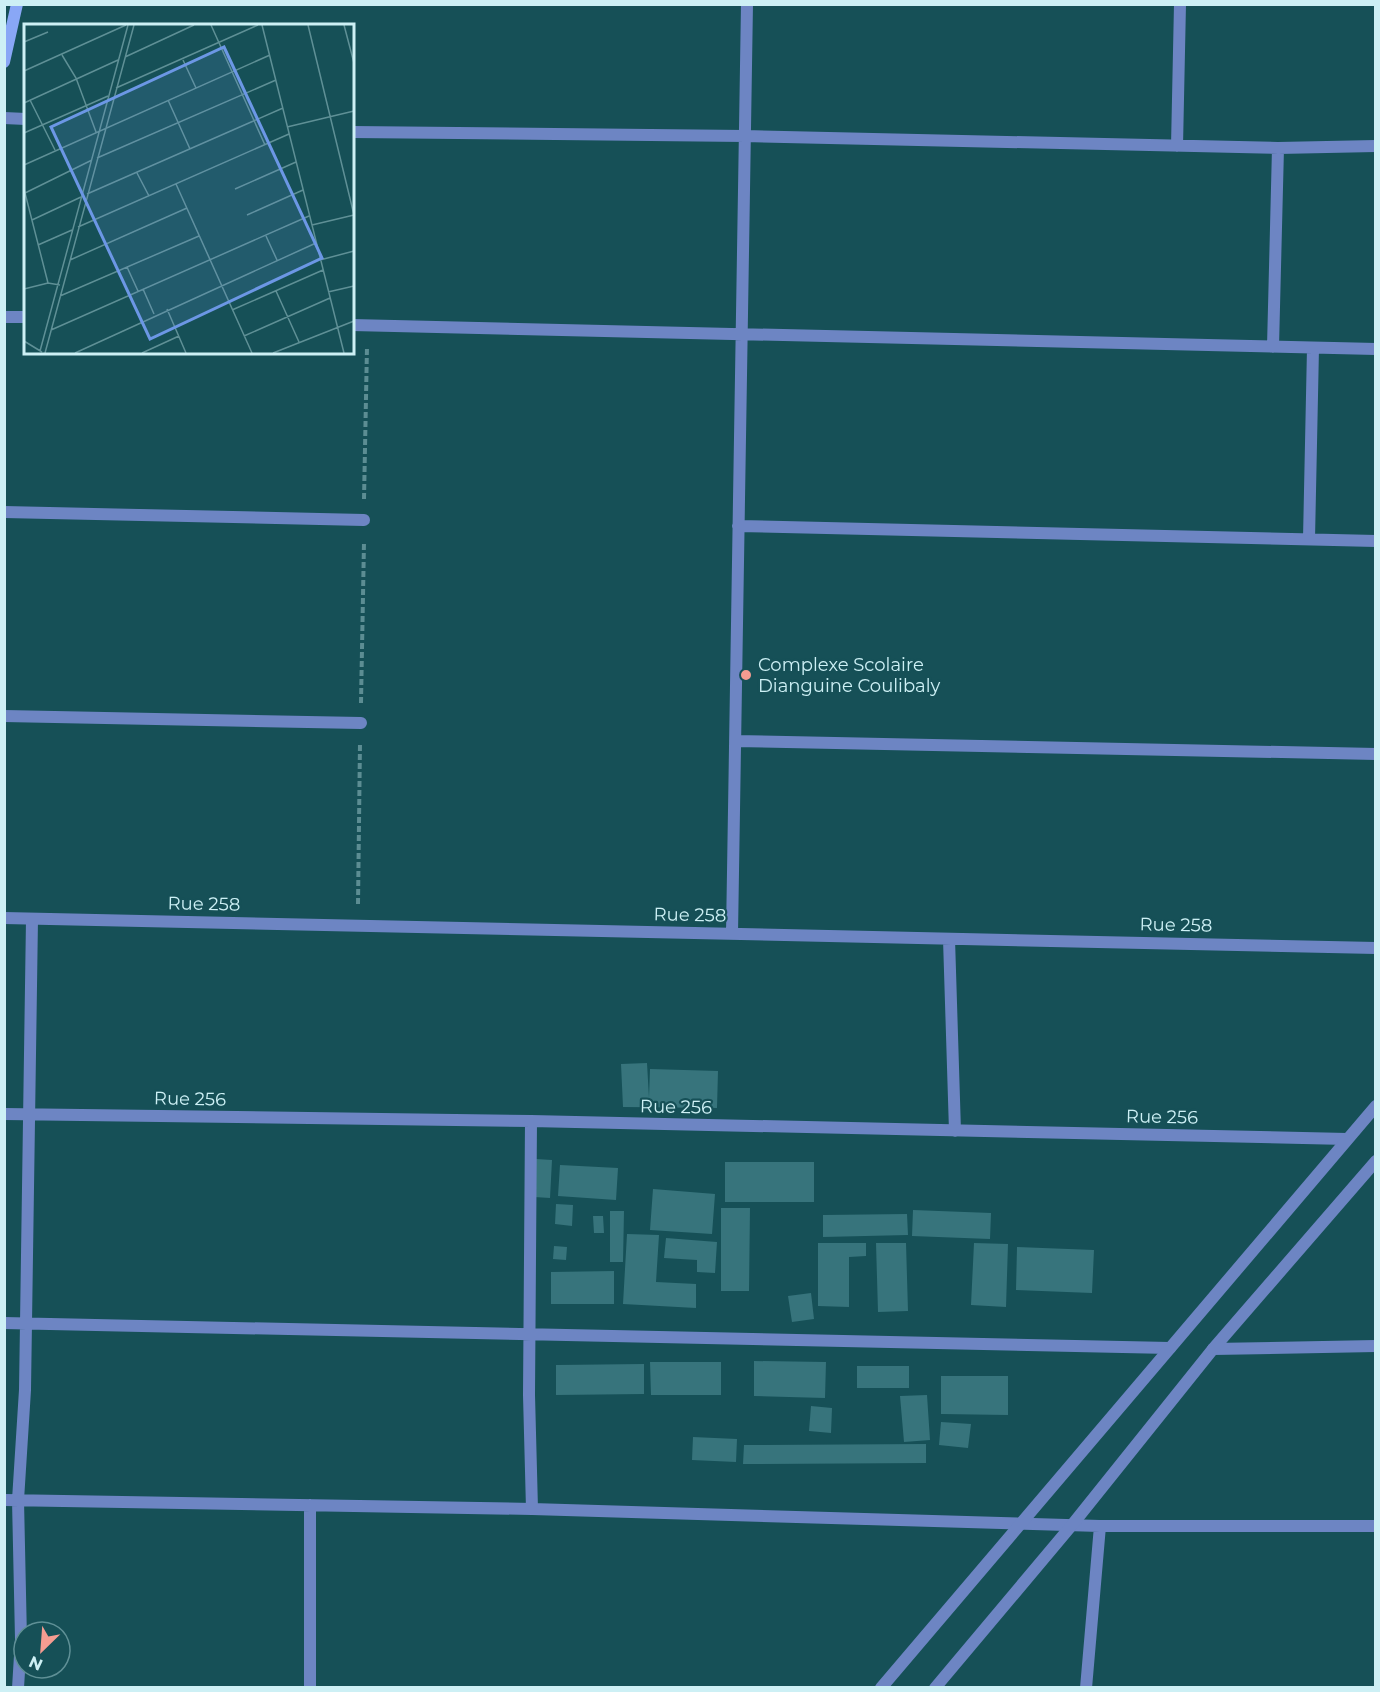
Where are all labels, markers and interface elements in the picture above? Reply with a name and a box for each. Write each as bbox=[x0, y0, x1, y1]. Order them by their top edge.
inset map bbox=[24, 24, 354, 354]
place label: Complexe Scolaire Dianguine Coulibaly bbox=[758, 654, 940, 697]
marker: Complexe Scolaire Dianguine Coulibaly bbox=[739, 668, 753, 682]
street label: Rue 258 bbox=[168, 892, 240, 916]
street label: Rue 258 bbox=[654, 903, 726, 927]
street label: Rue 258 bbox=[1140, 913, 1212, 937]
street label: Rue 256 bbox=[154, 1087, 226, 1111]
street label: Rue 256 bbox=[640, 1095, 712, 1119]
street label: Rue 256 bbox=[1126, 1105, 1198, 1129]
north arrow bbox=[12, 1620, 72, 1680]
text: N bbox=[26, 1652, 46, 1674]

